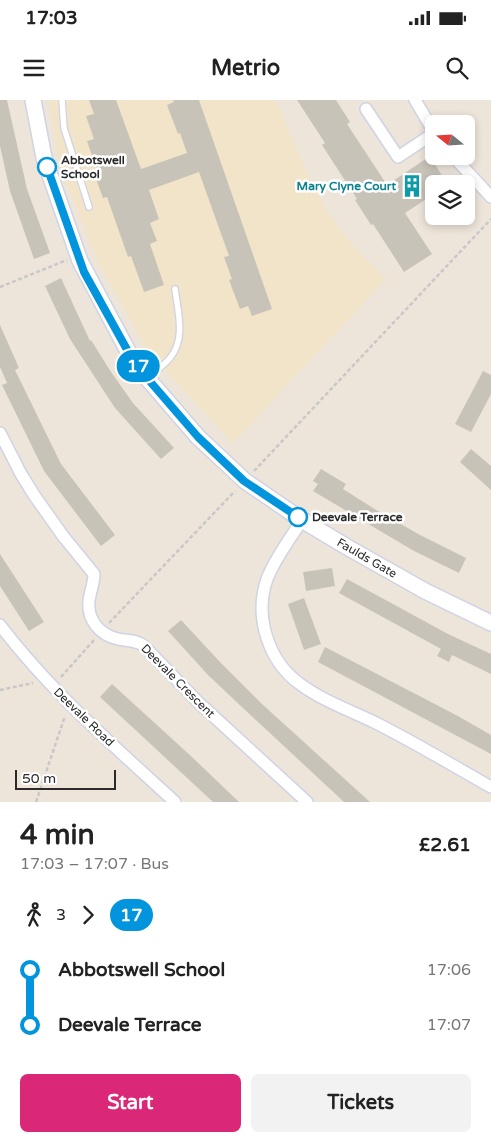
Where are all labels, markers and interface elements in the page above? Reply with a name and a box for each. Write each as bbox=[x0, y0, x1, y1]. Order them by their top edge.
text: 17:03 bbox=[25, 7, 78, 29]
icon: menu bbox=[20, 54, 48, 82]
icon: search bbox=[443, 54, 471, 82]
text: Metrio bbox=[211, 55, 280, 81]
north arrow bbox=[425, 115, 475, 165]
map controls bbox=[425, 115, 475, 225]
place label: Abbotswell School bbox=[61, 153, 125, 181]
marker: Abbotswell School bbox=[37, 157, 57, 177]
building icon: Mary Clyne Court bbox=[399, 173, 425, 199]
button: layers bbox=[425, 175, 475, 225]
place label: Mary Clyne Court bbox=[297, 179, 396, 194]
line badge: 17 bbox=[116, 350, 160, 382]
text: 17 bbox=[127, 355, 149, 377]
marker: Deevale Terrace bbox=[288, 507, 308, 527]
place label: Deevale Terrace bbox=[312, 510, 403, 524]
street label: Faulds Gate bbox=[335, 535, 400, 581]
street label: Deevale Crescent bbox=[138, 641, 218, 721]
street label: Deevale Road bbox=[51, 685, 117, 749]
scale bar bbox=[15, 767, 116, 790]
text: 50 m bbox=[22, 770, 56, 787]
text: 4 min bbox=[20, 818, 95, 852]
text: £2.61 bbox=[419, 834, 471, 856]
text: 17:03 – 17:07 · Bus bbox=[20, 854, 169, 874]
icon: walk bbox=[20, 901, 48, 929]
icon: forward bbox=[74, 901, 102, 929]
text: 17 bbox=[120, 904, 143, 926]
text: 3 bbox=[56, 905, 66, 925]
text: Abbotswell School bbox=[58, 959, 225, 981]
text: 17:06 bbox=[427, 960, 471, 980]
text: Deevale Terrace bbox=[58, 1014, 202, 1036]
text: 17:07 bbox=[427, 1015, 471, 1035]
button: Start bbox=[20, 1074, 241, 1132]
button: Tickets bbox=[251, 1074, 471, 1132]

